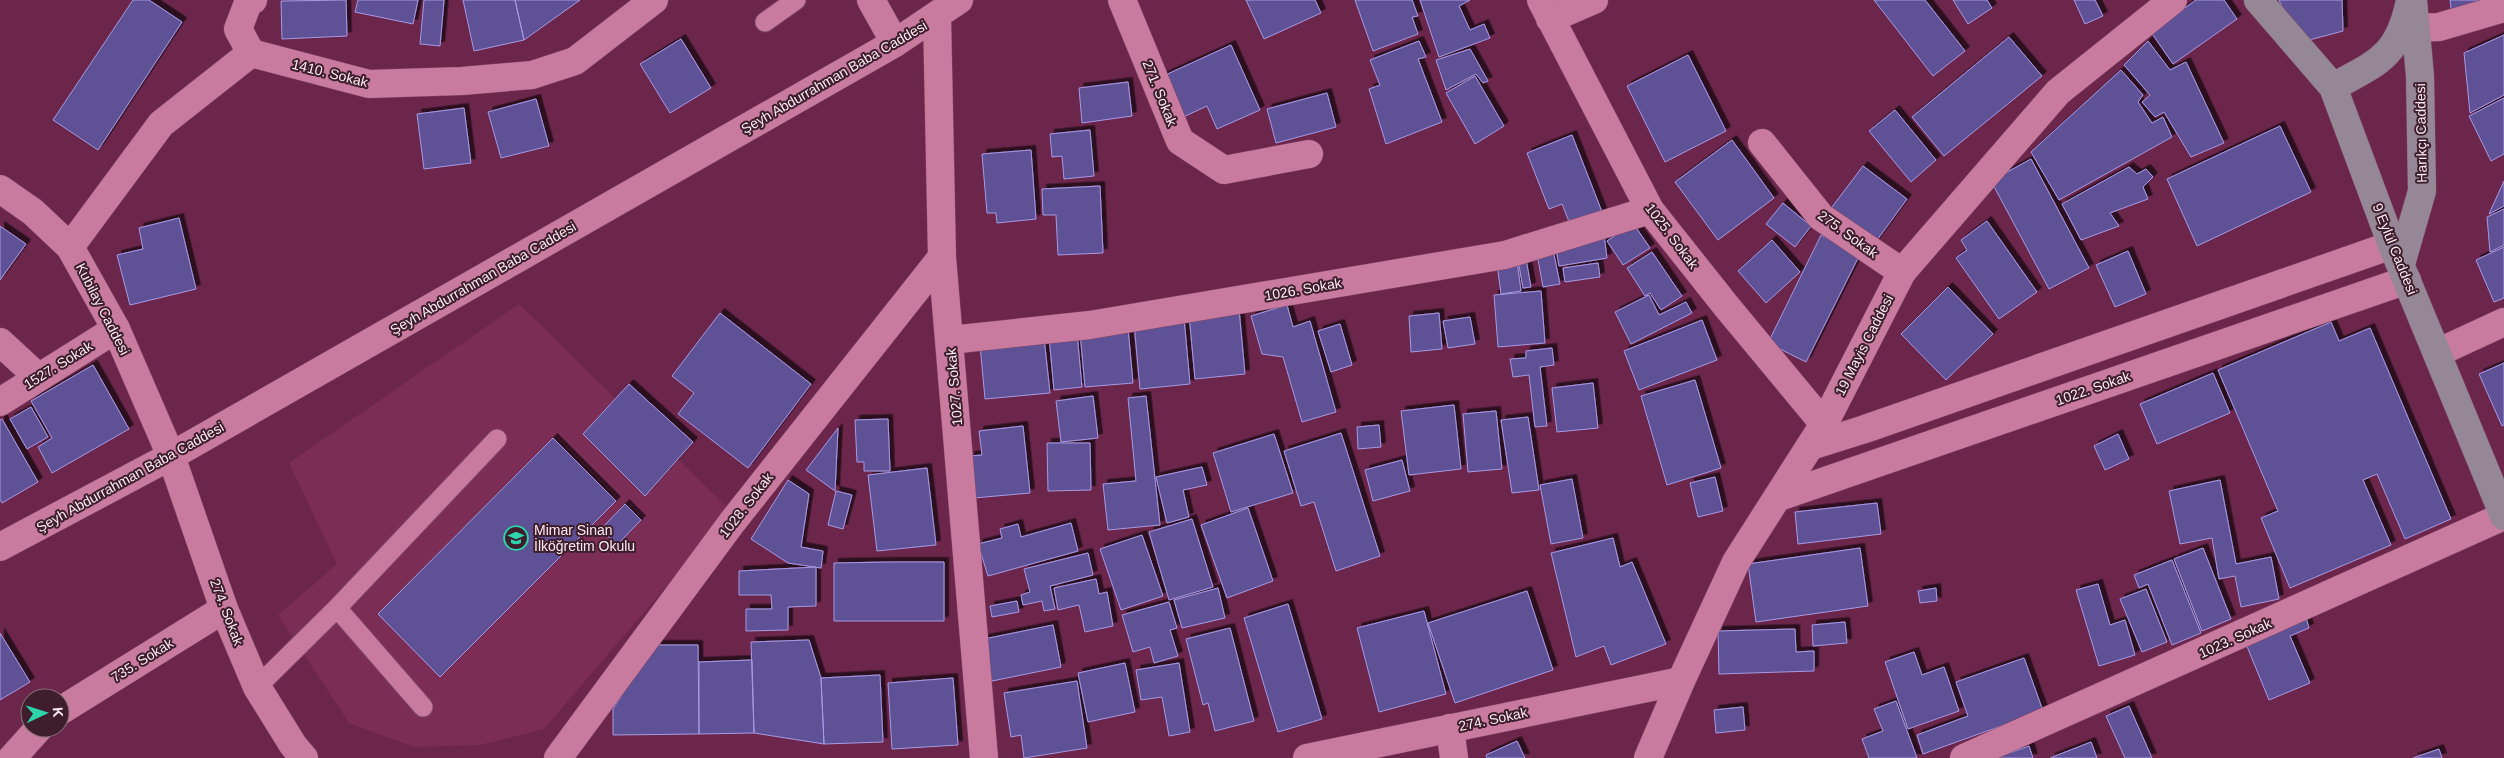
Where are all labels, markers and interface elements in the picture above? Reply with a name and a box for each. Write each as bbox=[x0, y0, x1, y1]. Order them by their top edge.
street label: Şeyh Abdurrahman Baba Caddesi bbox=[738, 17, 930, 137]
street label: 1410. Sokak bbox=[290, 56, 371, 90]
street label: 271. Sokak bbox=[1139, 58, 1181, 129]
street label: Harıkçı Caddesi bbox=[2412, 83, 2430, 183]
street label: 1025. Sokak bbox=[1642, 200, 1702, 273]
street label: 9 Eylül Caddesi bbox=[2369, 201, 2421, 297]
street label: 275. Sokak bbox=[1815, 207, 1882, 262]
street label: Şeyh Abdurrahman Baba Caddesi bbox=[387, 218, 579, 338]
street label: Kubilay Caddesi bbox=[73, 260, 133, 358]
street label: 1026. Sokak bbox=[1263, 274, 1344, 304]
street label: 19 Mayis Caddesi bbox=[1832, 292, 1896, 398]
street label: 1527. Sokak bbox=[21, 337, 96, 392]
street label: 1027. Sokak bbox=[943, 347, 965, 426]
street label: 1022. Sokak bbox=[2054, 367, 2133, 408]
street label: Şeyh Abdurrahman Baba Caddesi bbox=[34, 419, 226, 535]
street label: 1028. Sokak bbox=[716, 469, 777, 541]
place label: Mimar Sinan İlköğretim Okulu bbox=[534, 522, 635, 554]
school or university icon: Mimar Sinan İlköğretim Okulu bbox=[503, 525, 529, 551]
street label: 274. Sokak bbox=[207, 576, 247, 648]
street label: 1023. Sokak bbox=[2196, 614, 2275, 661]
street label: 735. Sokak bbox=[108, 634, 177, 685]
north arrow bbox=[20, 688, 70, 738]
street label: 274. Sokak bbox=[1457, 704, 1530, 734]
text: K bbox=[50, 706, 66, 718]

